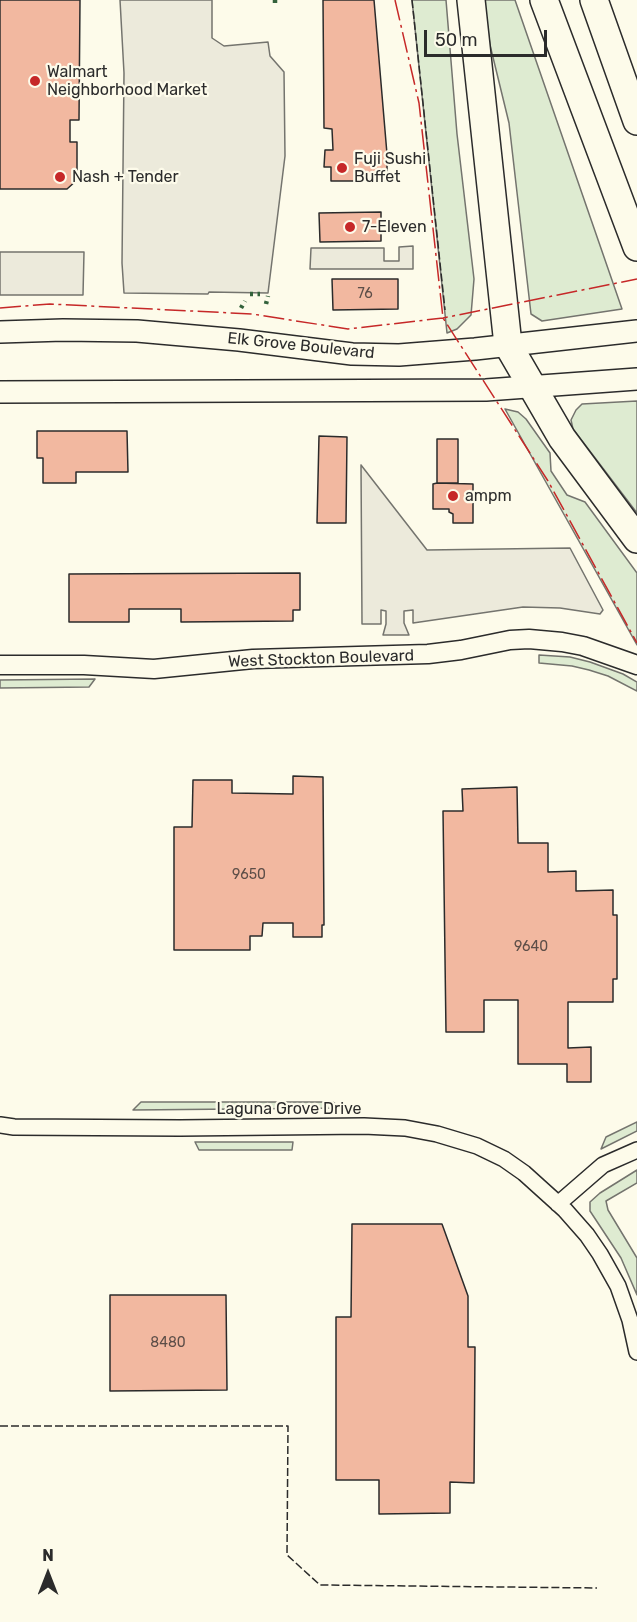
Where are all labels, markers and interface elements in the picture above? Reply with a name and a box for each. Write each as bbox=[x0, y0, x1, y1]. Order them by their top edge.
scale bar bbox=[427, 18, 550, 56]
text: 50 m bbox=[435, 29, 478, 51]
place label: Walmart Neighborhood Market bbox=[47, 62, 207, 100]
marker: Walmart Neighborhood Market bbox=[28, 74, 42, 88]
place label: Fuji Sushi Buffet bbox=[354, 149, 426, 187]
marker: Fuji Sushi Buffet bbox=[335, 161, 349, 175]
place label: Nash + Tender bbox=[72, 167, 179, 187]
marker: Nash + Tender bbox=[53, 170, 67, 184]
place label: 7-Eleven bbox=[362, 217, 427, 237]
marker: 7-Eleven bbox=[343, 220, 357, 234]
house number: 76 bbox=[357, 286, 373, 302]
street label: Elk Grove Boulevard bbox=[227, 329, 375, 363]
place label: ampm bbox=[465, 486, 512, 506]
marker: ampm bbox=[446, 489, 460, 503]
street label: West Stockton Boulevard bbox=[228, 646, 414, 672]
house number: 9650 bbox=[232, 867, 266, 883]
house number: 9640 bbox=[514, 939, 548, 955]
street label: Laguna Grove Drive bbox=[216, 1099, 362, 1119]
house number: 8480 bbox=[150, 1335, 186, 1351]
north arrow bbox=[18, 1544, 78, 1604]
text: N bbox=[42, 1546, 54, 1565]

